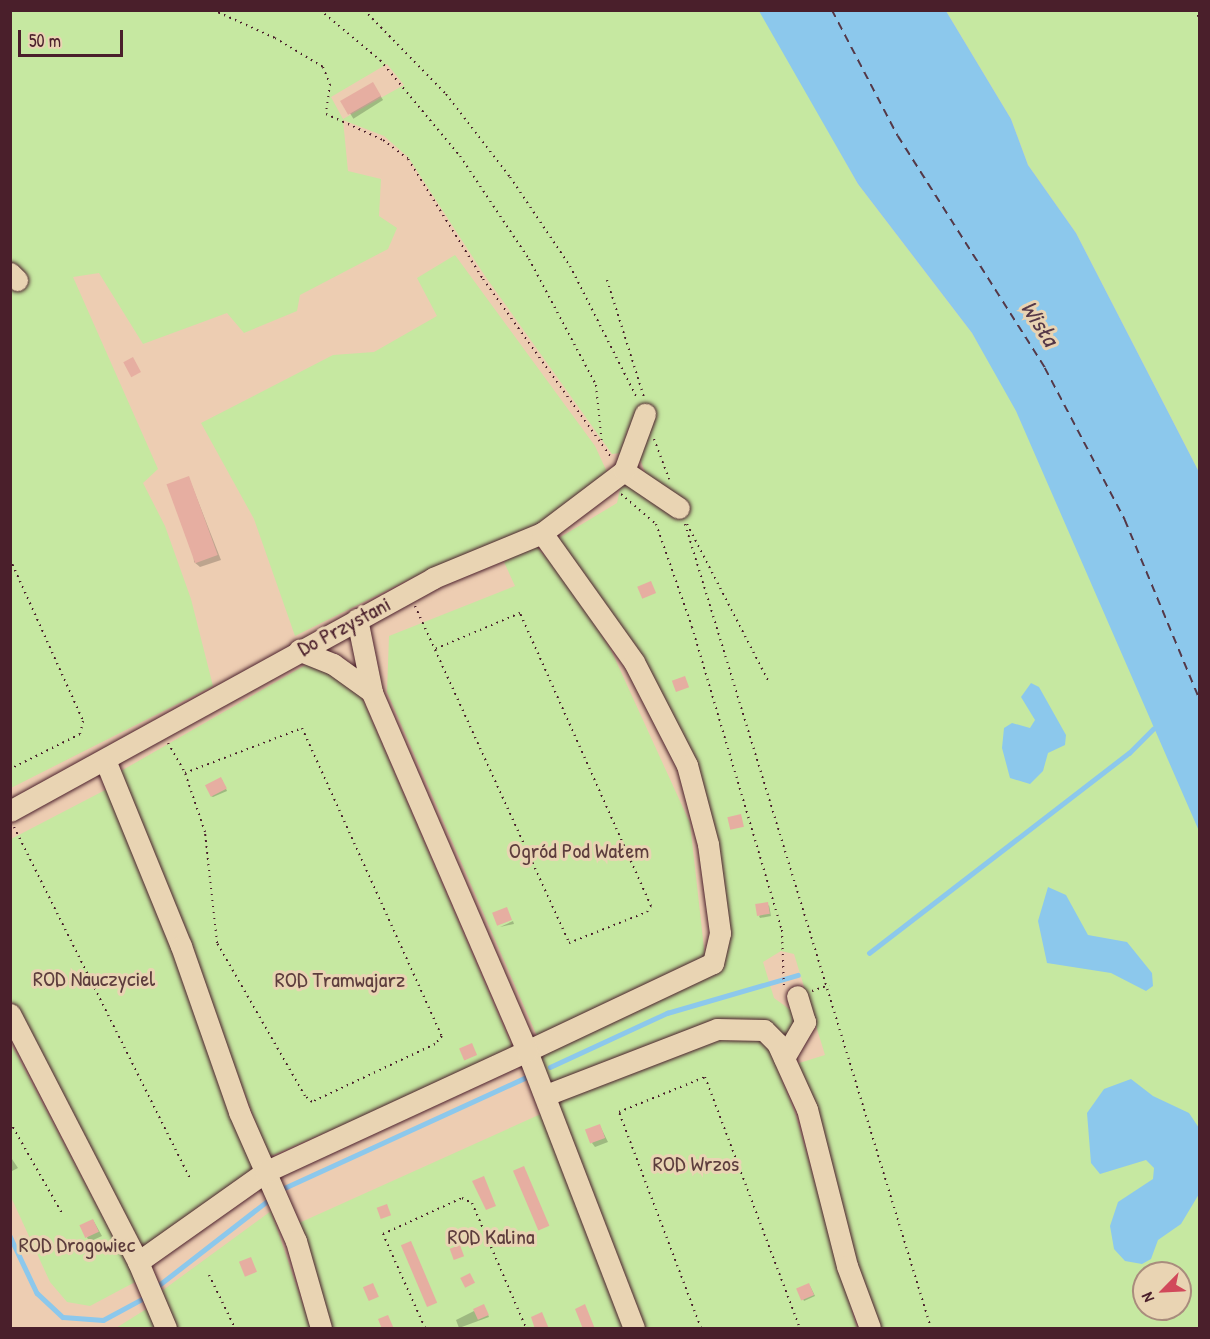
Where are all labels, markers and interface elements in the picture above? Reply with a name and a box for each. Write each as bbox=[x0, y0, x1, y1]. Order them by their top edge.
scale bar bbox=[21, 18, 126, 56]
text: 50 m bbox=[29, 28, 61, 53]
water label: Wisła bbox=[1015, 295, 1065, 351]
street label: Do Przystani bbox=[293, 590, 395, 662]
park label: Ogród Pod Wałem bbox=[509, 838, 649, 864]
park label: ROD Nauczyciel bbox=[33, 966, 155, 992]
park label: ROD Tramwajarz bbox=[275, 967, 405, 993]
park label: ROD Wrzos bbox=[653, 1151, 739, 1177]
park label: ROD Kalina bbox=[447, 1224, 535, 1250]
park label: ROD Drogowiec bbox=[19, 1232, 135, 1258]
north arrow bbox=[1132, 1261, 1192, 1321]
text: N bbox=[1136, 1289, 1159, 1306]

